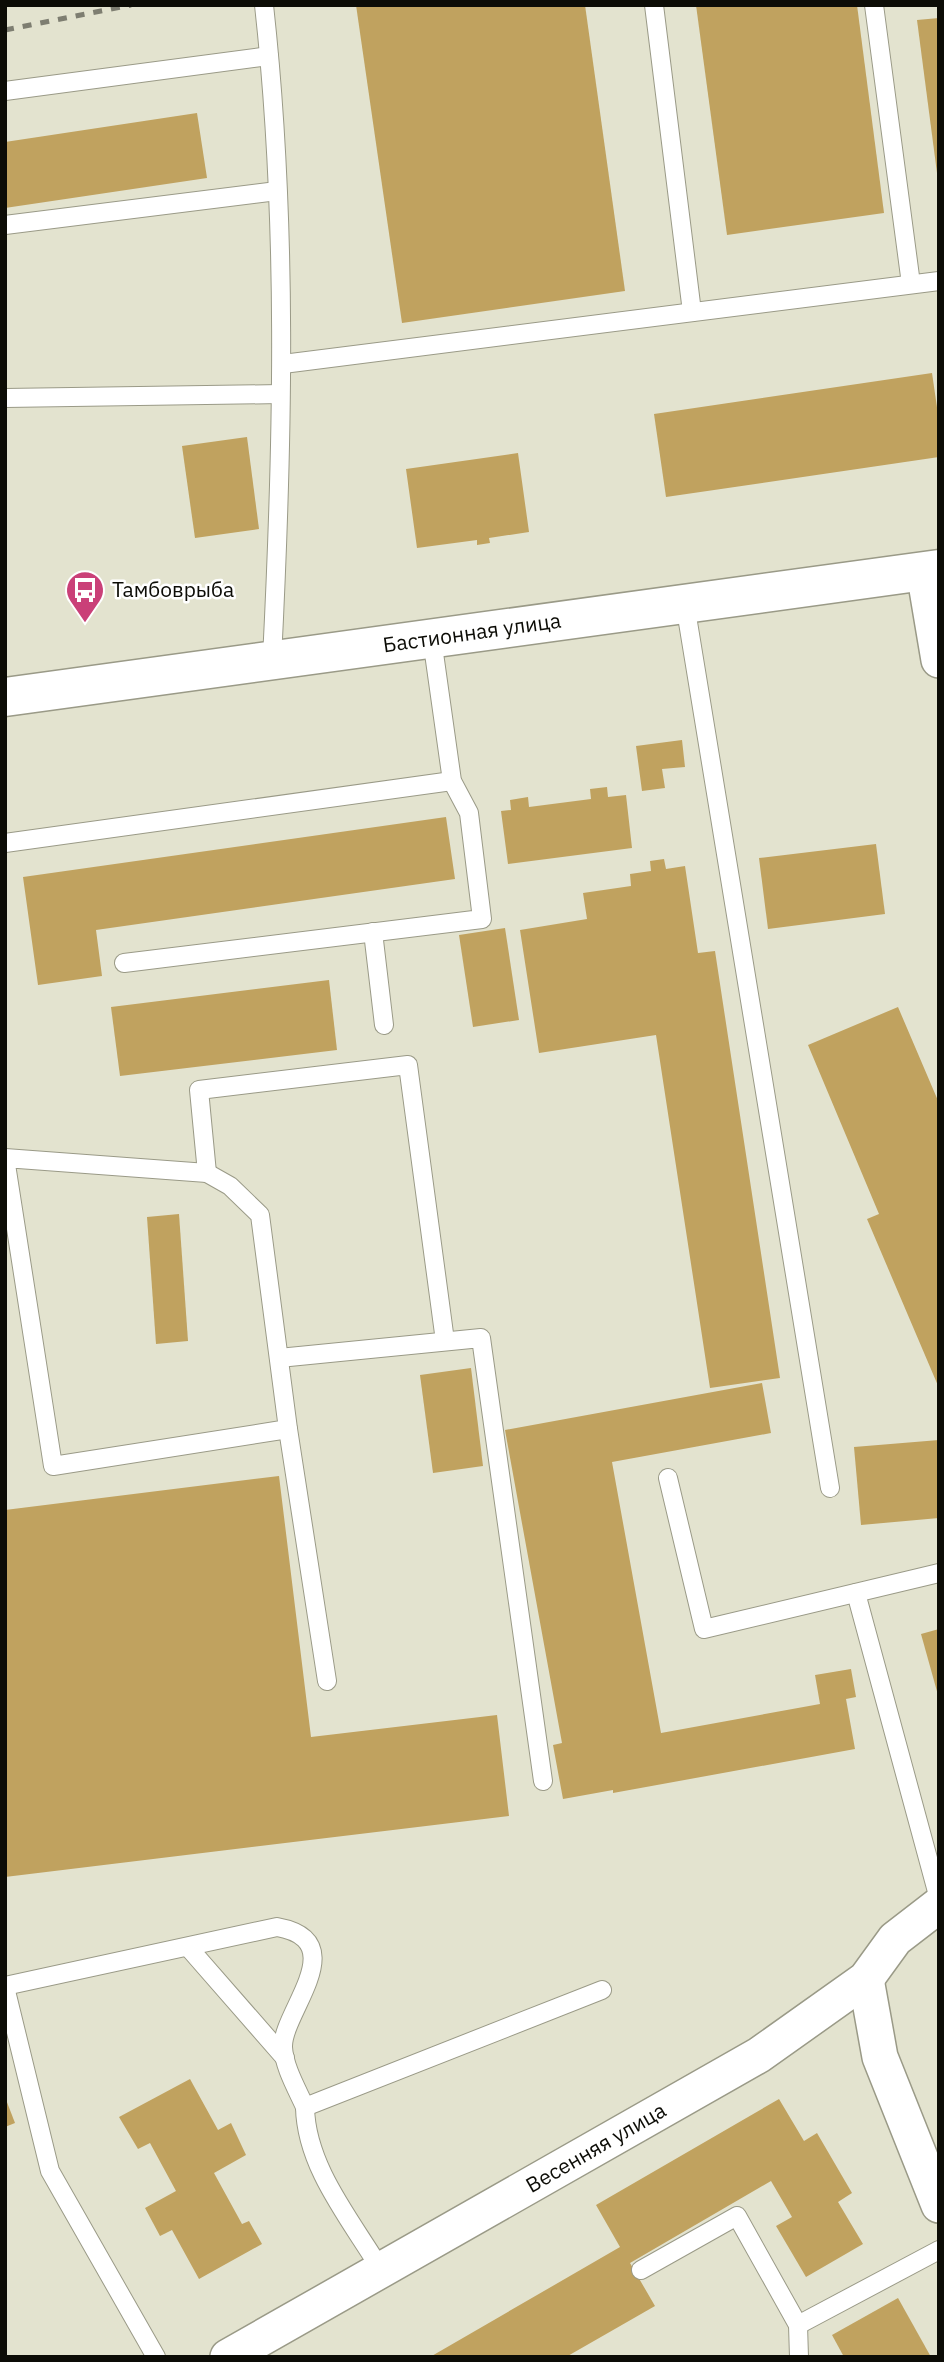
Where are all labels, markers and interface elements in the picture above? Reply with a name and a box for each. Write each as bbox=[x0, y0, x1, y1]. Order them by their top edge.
bus stop icon: Тамбоврыба bbox=[64, 569, 106, 624]
place label: Тамбоврыба bbox=[112, 575, 234, 603]
street label: Бастионная улица bbox=[381, 606, 563, 658]
street label: Весенняя улица bbox=[520, 2096, 671, 2199]

